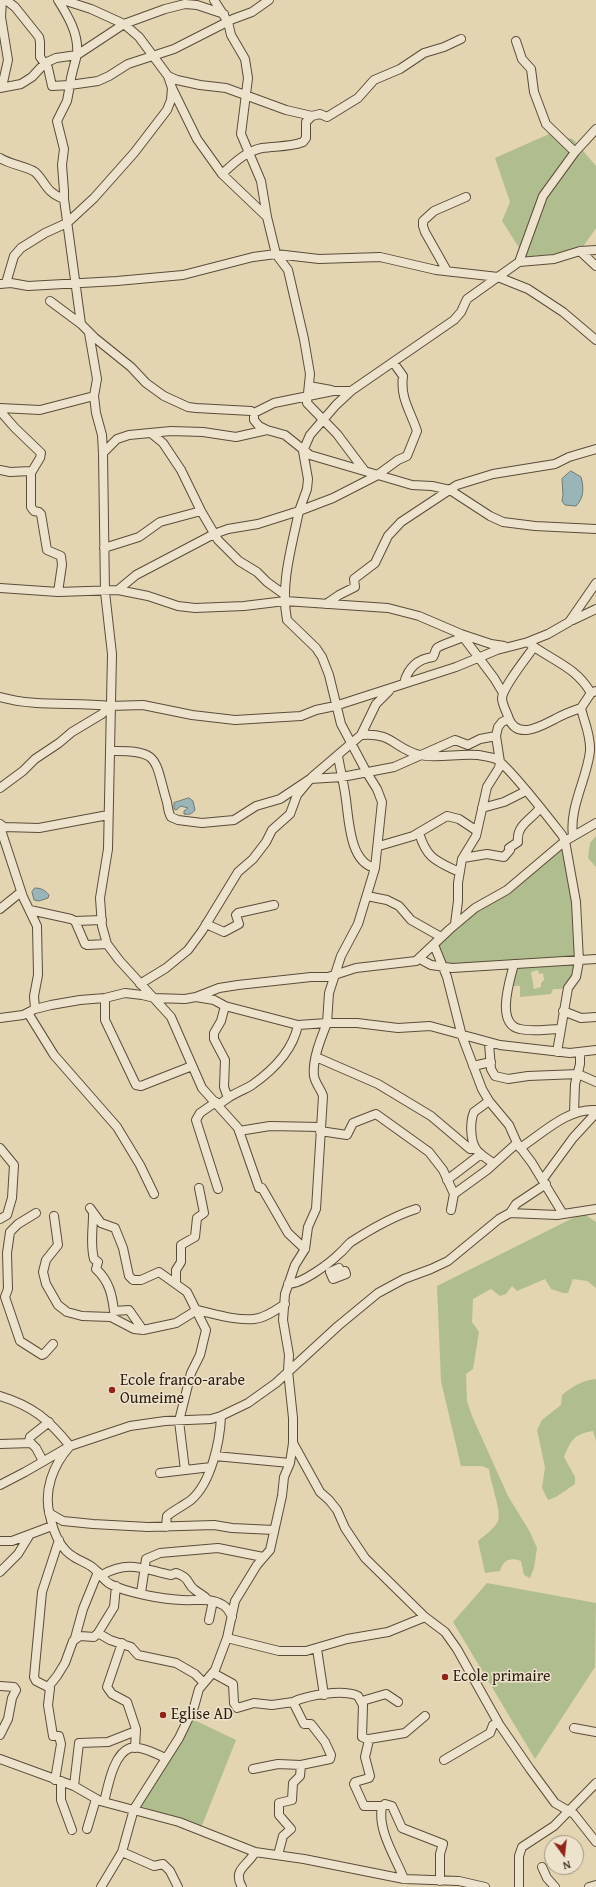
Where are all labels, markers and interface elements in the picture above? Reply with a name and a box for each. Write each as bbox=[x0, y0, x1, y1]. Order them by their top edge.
place label: Ecole franco-arabe Oumeime bbox=[120, 1371, 245, 1409]
marker: Ecole franco-arabe Oumeime bbox=[107, 1385, 117, 1395]
place label: Ecole primaire bbox=[453, 1667, 551, 1687]
marker: Ecole primaire bbox=[440, 1672, 450, 1682]
place label: Eglise AD bbox=[171, 1705, 233, 1725]
marker: Eglise AD bbox=[158, 1710, 168, 1720]
north arrow bbox=[544, 1835, 584, 1875]
text: N bbox=[561, 1857, 572, 1874]

